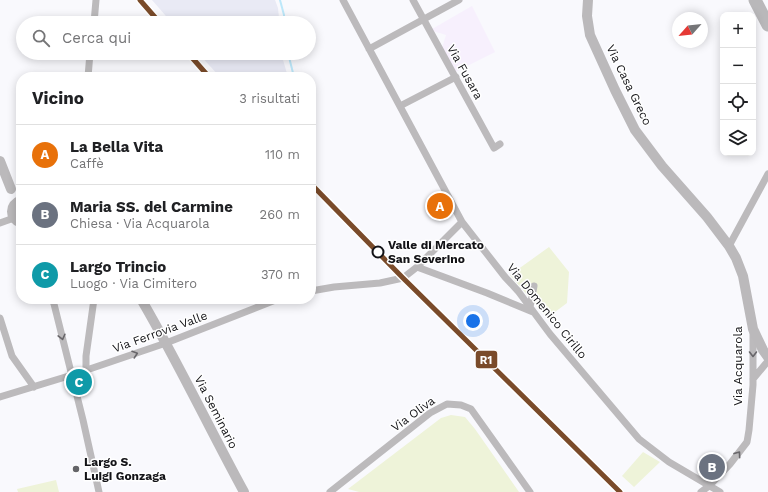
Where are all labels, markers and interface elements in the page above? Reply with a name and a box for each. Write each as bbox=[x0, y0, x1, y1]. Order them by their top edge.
north arrow bbox=[672, 12, 708, 48]
map controls bbox=[720, 12, 756, 156]
button: + bbox=[720, 12, 756, 48]
search box bbox=[16, 16, 316, 60]
icon: search bbox=[30, 27, 52, 49]
text: Cerca qui bbox=[62, 29, 131, 47]
street label: Via Fusara bbox=[444, 42, 486, 102]
street label: Via Casa Greco bbox=[603, 42, 655, 128]
button: − bbox=[720, 48, 756, 84]
button: locate bbox=[720, 84, 756, 120]
text: Vicino bbox=[32, 88, 84, 108]
text: 3 risultati bbox=[239, 91, 300, 106]
button: layers bbox=[720, 120, 756, 156]
text: La Bella Vita bbox=[70, 138, 163, 156]
text: A bbox=[41, 147, 49, 162]
text: 110 m bbox=[265, 147, 300, 162]
text: Caffè bbox=[70, 156, 104, 171]
pin: A bbox=[427, 191, 453, 221]
text: Maria SS. del Carmine bbox=[70, 198, 233, 216]
text: B bbox=[41, 207, 49, 222]
text: 260 m bbox=[260, 207, 300, 222]
text: Chiesa · Via Acquarola bbox=[70, 216, 210, 231]
place label: Valle di Mercato San Severino bbox=[388, 238, 484, 266]
marker: Valle di Mercato San Severino bbox=[371, 245, 385, 259]
text: Largo Trincio bbox=[70, 258, 166, 276]
street label: Via Domenico Cirillo bbox=[504, 261, 590, 361]
text: C bbox=[41, 267, 49, 282]
text: 370 m bbox=[261, 267, 300, 282]
text: Luogo · Via Cimitero bbox=[70, 276, 197, 291]
street label: Via Ferrovia Valle bbox=[111, 308, 209, 356]
your location bbox=[463, 311, 483, 331]
street label: Via Acquarola bbox=[731, 326, 745, 406]
one-way arrow bbox=[57, 333, 66, 340]
one-way arrow bbox=[132, 350, 139, 359]
line badge: R1 bbox=[475, 350, 498, 369]
one-way arrow bbox=[749, 351, 757, 357]
text: R1 bbox=[480, 354, 492, 367]
pin: C bbox=[66, 367, 92, 397]
street label: Via Seminario bbox=[192, 373, 240, 451]
street label: Via Oliva bbox=[389, 393, 438, 434]
pin: B bbox=[699, 452, 725, 482]
one-way arrow bbox=[733, 452, 740, 459]
place label: Largo S. Luigi Gonzaga bbox=[84, 455, 166, 483]
marker: Largo S. Luigi Gonzaga bbox=[71, 464, 81, 474]

